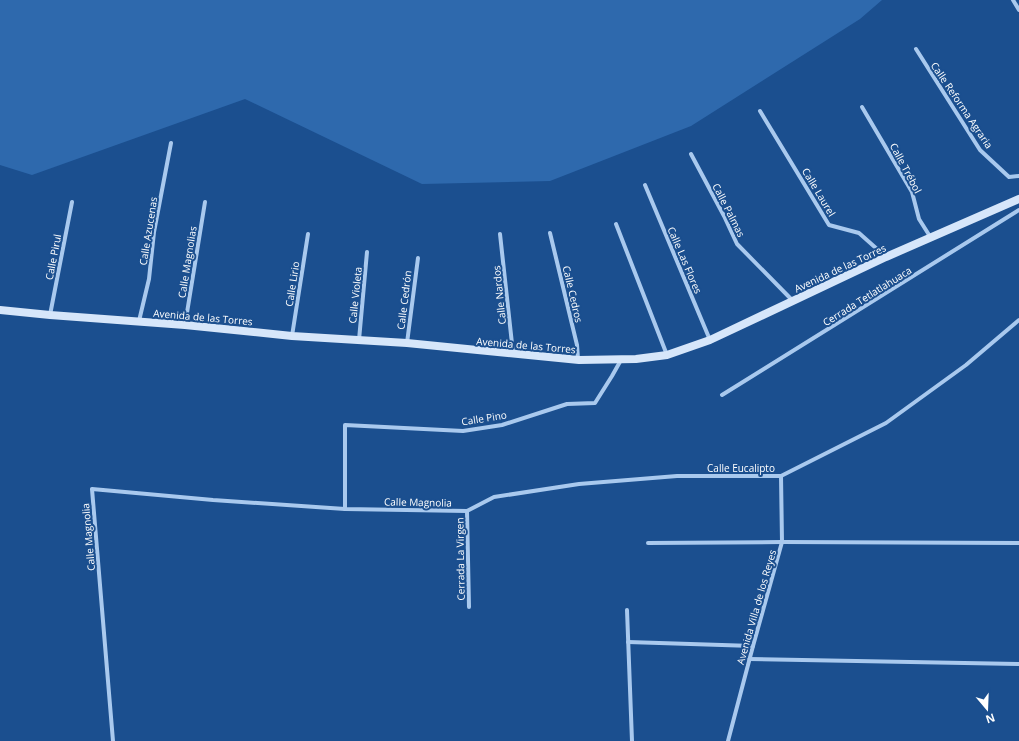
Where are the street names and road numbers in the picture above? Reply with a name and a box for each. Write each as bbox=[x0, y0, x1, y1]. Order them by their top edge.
street label: Calle Reforma Agraria bbox=[928, 59, 996, 151]
street label: Calle Trébol bbox=[887, 140, 925, 196]
street label: Calle Laurel bbox=[799, 165, 839, 219]
street label: Calle Palmas bbox=[709, 181, 749, 240]
street label: Calle Azucenas bbox=[136, 196, 160, 266]
street label: Calle Las Flores bbox=[665, 224, 705, 296]
street label: Calle Magnolias bbox=[174, 225, 200, 299]
street label: Calle Pirul bbox=[42, 233, 64, 281]
street label: Avenida de las Torres bbox=[792, 240, 888, 295]
street label: Calle Lirio bbox=[282, 260, 302, 308]
street label: Cerrada Tetlatlahuaca bbox=[820, 263, 914, 329]
street label: Calle Cedros bbox=[560, 264, 586, 324]
street label: Calle Nardos bbox=[489, 265, 509, 325]
street label: Calle Violeta bbox=[345, 266, 365, 324]
street label: Calle Cedrón bbox=[393, 270, 415, 330]
street label: Avenida de las Torres bbox=[153, 306, 254, 328]
street label: Avenida de las Torres bbox=[476, 334, 577, 356]
street label: Calle Pino bbox=[460, 408, 508, 428]
street label: Calle Eucalipto bbox=[707, 461, 775, 475]
street label: Calle Magnolia bbox=[384, 494, 452, 510]
street label: Calle Magnolia bbox=[78, 503, 98, 571]
street label: Cerrada La Virgen bbox=[452, 517, 468, 601]
street label: Avenida Villa de los Reyes bbox=[733, 548, 779, 666]

